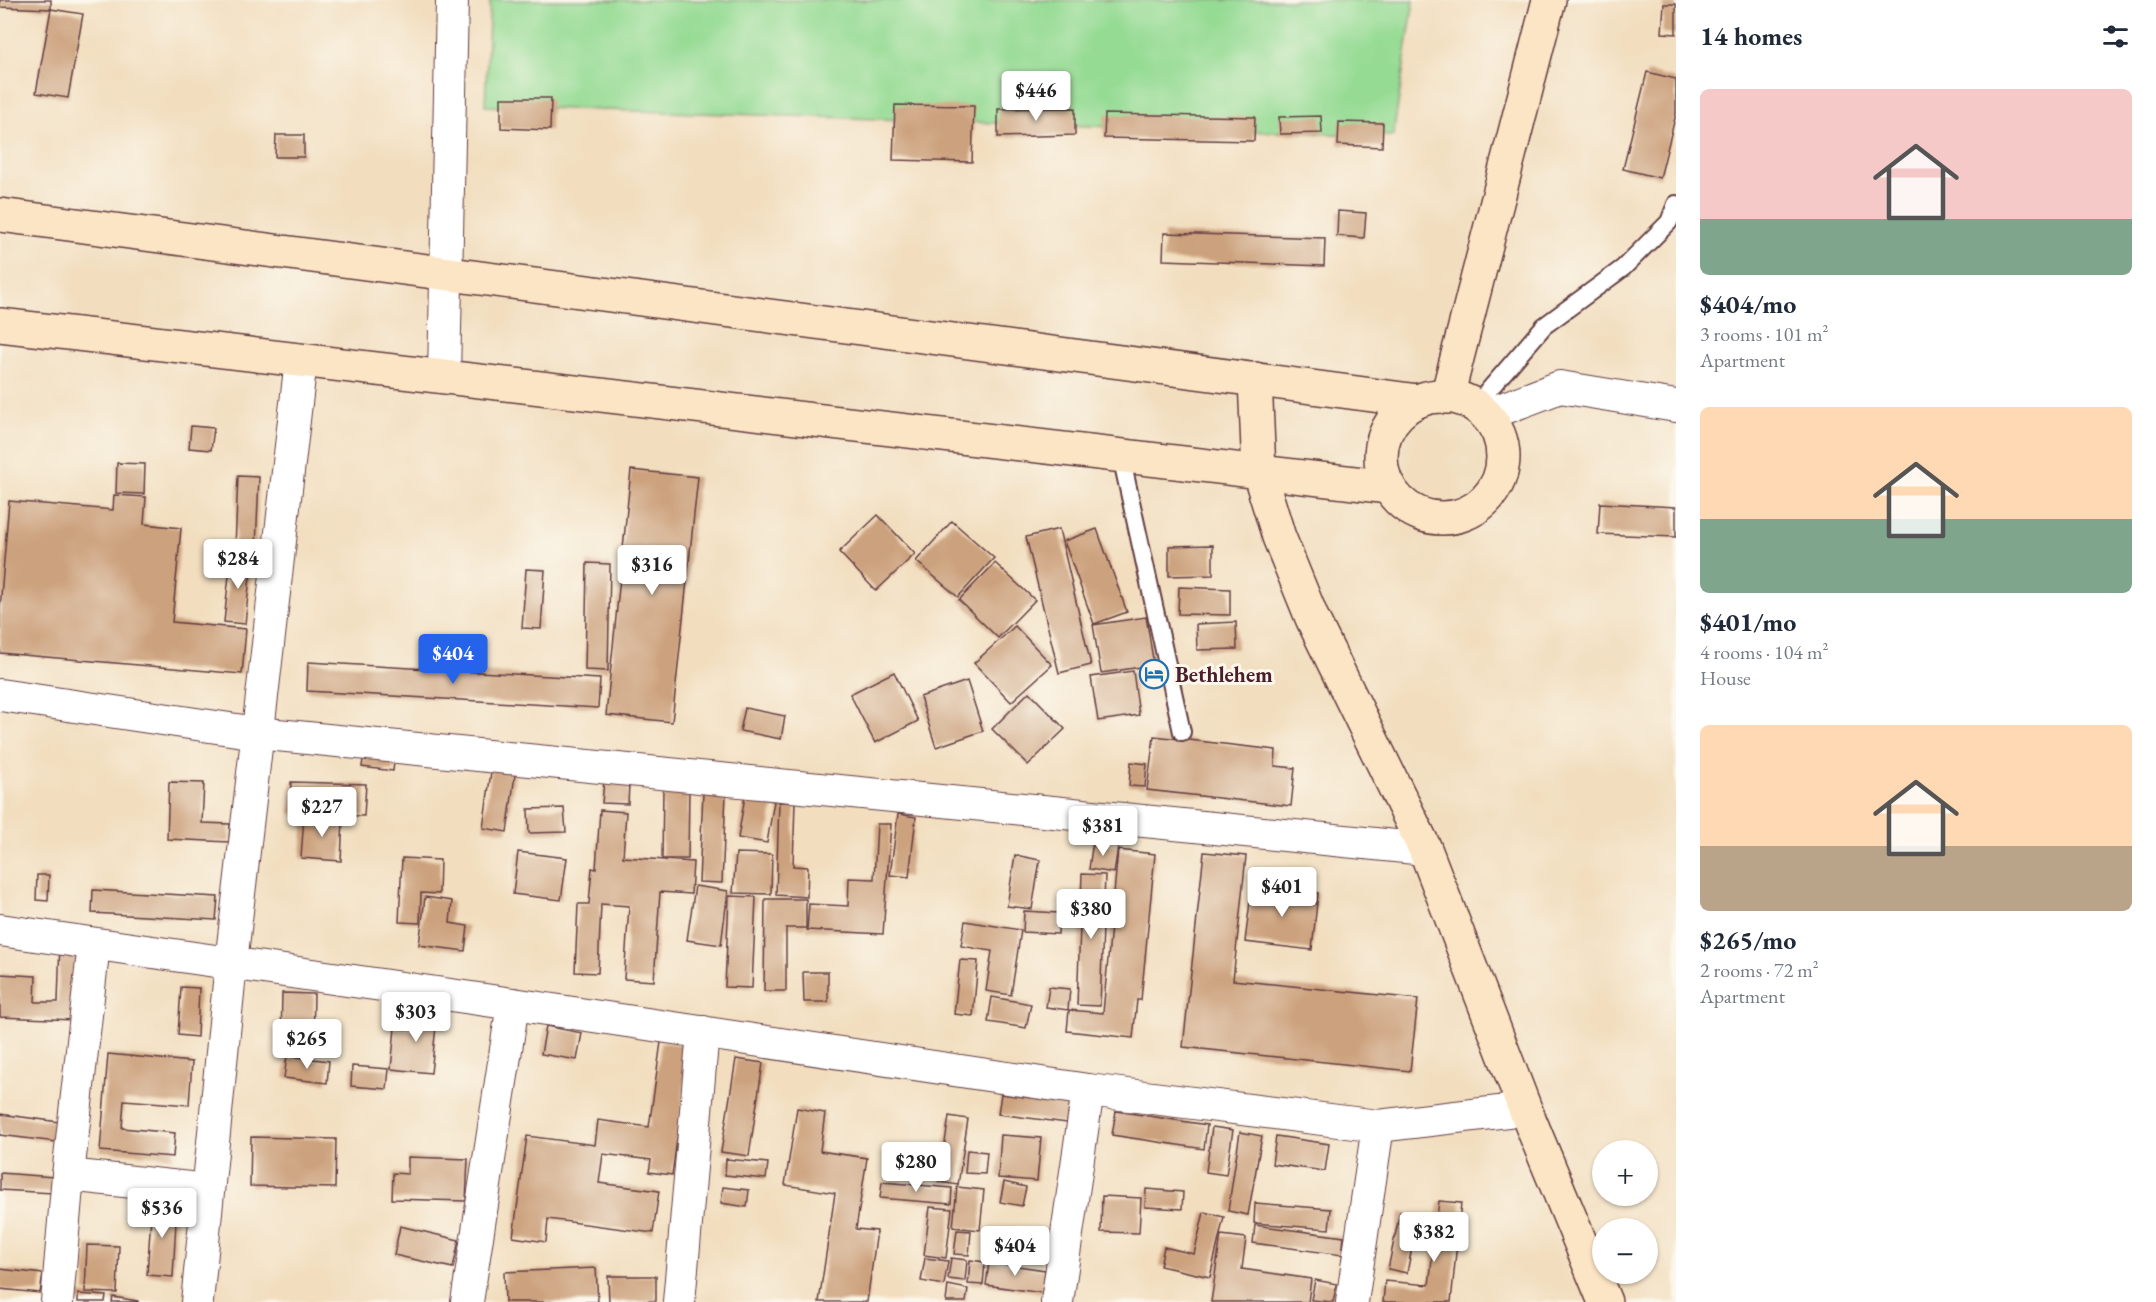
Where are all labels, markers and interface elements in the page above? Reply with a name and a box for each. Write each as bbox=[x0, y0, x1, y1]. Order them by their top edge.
text: 14 homes bbox=[1700, 19, 1802, 53]
icon: filters bbox=[2099, 20, 2132, 53]
pin: $446 bbox=[1000, 71, 1072, 122]
text: $446 bbox=[1016, 77, 1056, 103]
icon: home bbox=[1862, 128, 1970, 236]
text: $404/mo bbox=[1700, 287, 1796, 321]
text: 3 rooms · 101 m² bbox=[1700, 321, 1828, 347]
text: Apartment bbox=[1700, 347, 1785, 373]
icon: home bbox=[1862, 446, 1970, 554]
pin: $284 bbox=[202, 539, 274, 590]
text: $284 bbox=[218, 545, 258, 571]
pin: $316 bbox=[616, 545, 688, 596]
text: $316 bbox=[632, 551, 672, 577]
text: $401/mo bbox=[1700, 605, 1796, 639]
pin: $404 bbox=[417, 634, 489, 685]
text: 4 rooms · 104 m² bbox=[1700, 639, 1828, 665]
text: $404 bbox=[433, 640, 473, 666]
hotel icon: Bethlehem bbox=[1138, 658, 1170, 690]
place label: Bethlehem bbox=[1175, 660, 1273, 689]
text: House bbox=[1700, 665, 1751, 691]
icon: home bbox=[1862, 764, 1970, 872]
pin: $227 bbox=[286, 787, 358, 838]
text: $227 bbox=[302, 793, 342, 819]
pin: $381 bbox=[1067, 806, 1139, 857]
text: $381 bbox=[1083, 812, 1123, 838]
pin: $401 bbox=[1246, 867, 1318, 918]
text: $401 bbox=[1262, 873, 1302, 899]
pin: $380 bbox=[1055, 889, 1127, 940]
text: $380 bbox=[1071, 895, 1111, 921]
text: $265/mo bbox=[1700, 923, 1796, 957]
text: 2 rooms · 72 m² bbox=[1700, 957, 1819, 983]
text: Apartment bbox=[1700, 983, 1785, 1009]
pin: $303 bbox=[380, 992, 452, 1043]
text: $303 bbox=[396, 998, 436, 1024]
pin: $265 bbox=[271, 1019, 343, 1070]
text: $265 bbox=[287, 1025, 327, 1051]
map controls bbox=[1592, 1140, 1658, 1284]
button: + bbox=[1592, 1140, 1658, 1206]
pin: $280 bbox=[880, 1142, 952, 1193]
text: $280 bbox=[896, 1148, 936, 1174]
pin: $536 bbox=[126, 1188, 198, 1239]
text: $536 bbox=[142, 1194, 182, 1220]
pin: $382 bbox=[1398, 1212, 1470, 1263]
text: $382 bbox=[1414, 1218, 1454, 1244]
button: − bbox=[1592, 1218, 1658, 1284]
pin: $404 bbox=[979, 1226, 1051, 1277]
text: $404 bbox=[995, 1232, 1035, 1258]

